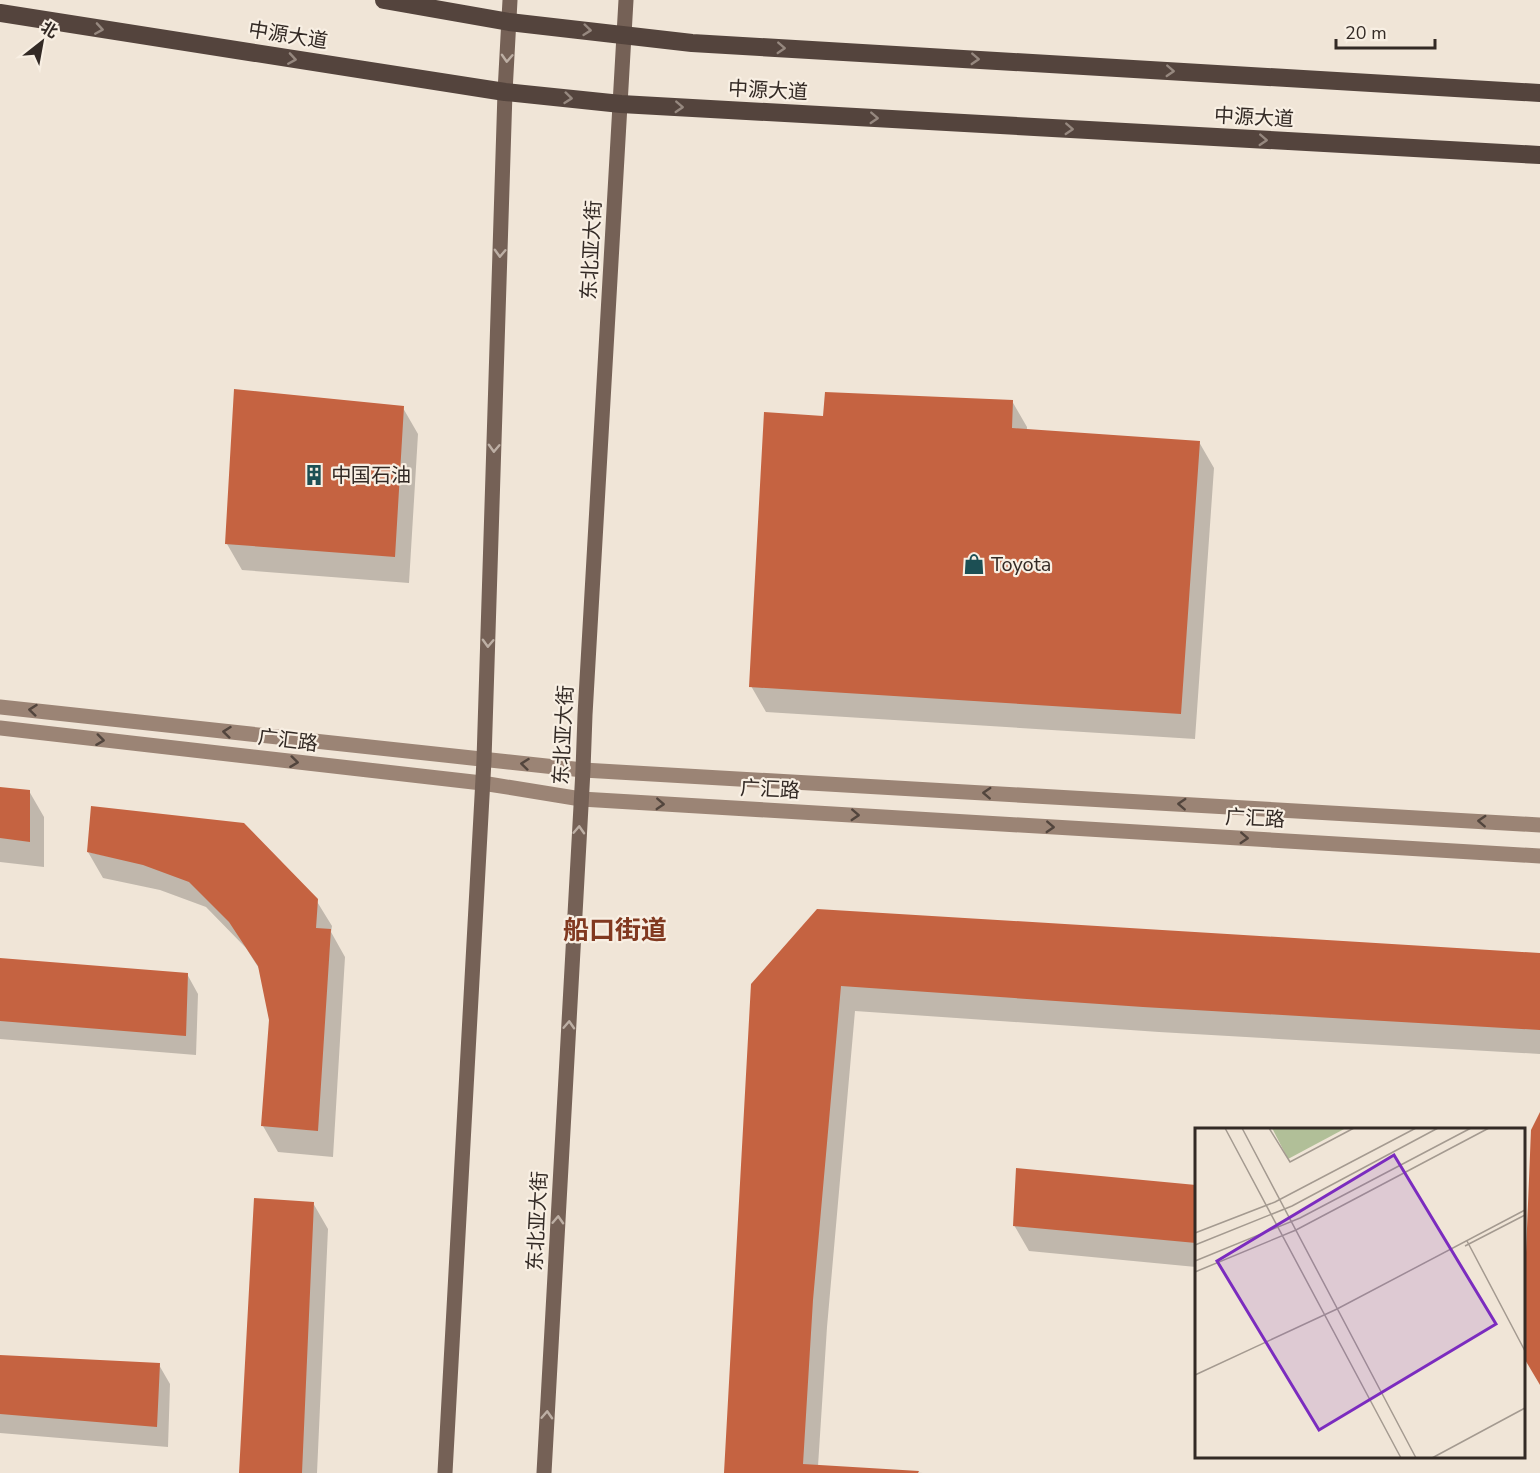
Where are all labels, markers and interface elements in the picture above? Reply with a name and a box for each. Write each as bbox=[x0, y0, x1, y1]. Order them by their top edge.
north arrow bbox=[12, 12, 72, 72]
scale bar bbox=[1336, 12, 1435, 50]
text: 北 bbox=[37, 16, 62, 44]
street label: 中源大道 bbox=[246, 16, 330, 55]
text: 20 m bbox=[1345, 21, 1387, 45]
one-way arrow bbox=[95, 22, 104, 34]
one-way arrow bbox=[582, 23, 591, 36]
one-way arrow bbox=[776, 41, 785, 54]
one-way arrow bbox=[287, 52, 297, 64]
one-way arrow bbox=[971, 53, 980, 66]
one-way arrow bbox=[501, 54, 514, 63]
one-way arrow bbox=[1166, 64, 1175, 77]
street label: 中源大道 bbox=[727, 75, 809, 106]
one-way arrow bbox=[563, 91, 573, 104]
one-way arrow bbox=[675, 100, 684, 113]
street label: 中源大道 bbox=[1213, 102, 1295, 133]
one-way arrow bbox=[869, 111, 878, 124]
one-way arrow bbox=[1064, 122, 1073, 135]
one-way arrow bbox=[1259, 133, 1268, 146]
street label: 东北亚大街 bbox=[575, 199, 608, 301]
one-way arrow bbox=[494, 249, 507, 258]
one-way arrow bbox=[488, 444, 500, 453]
place label: 中国石油 bbox=[331, 462, 411, 489]
building icon: 中国石油 bbox=[302, 463, 326, 487]
place label: Toyota bbox=[991, 551, 1051, 578]
shop icon: Toyota bbox=[962, 552, 986, 576]
one-way arrow bbox=[481, 639, 494, 648]
street label: 东北亚大街 bbox=[547, 684, 580, 786]
one-way arrow bbox=[29, 704, 38, 717]
street label: 广汇路 bbox=[257, 723, 319, 758]
one-way arrow bbox=[222, 726, 232, 739]
one-way arrow bbox=[95, 733, 104, 746]
one-way arrow bbox=[289, 755, 298, 768]
one-way arrow bbox=[521, 758, 530, 771]
street label: 广汇路 bbox=[739, 774, 801, 805]
one-way arrow bbox=[983, 787, 992, 800]
one-way arrow bbox=[656, 797, 665, 810]
one-way arrow bbox=[1178, 798, 1187, 811]
street label: 广汇路 bbox=[1224, 803, 1286, 834]
one-way arrow bbox=[851, 808, 860, 821]
one-way arrow bbox=[1477, 815, 1486, 828]
one-way arrow bbox=[1045, 820, 1054, 833]
one-way arrow bbox=[573, 826, 586, 835]
one-way arrow bbox=[1240, 832, 1249, 845]
district label: 船口街道 bbox=[563, 913, 667, 948]
one-way arrow bbox=[562, 1021, 575, 1030]
inset map bbox=[1195, 1128, 1525, 1458]
street label: 东北亚大街 bbox=[521, 1170, 554, 1272]
one-way arrow bbox=[552, 1215, 565, 1224]
one-way arrow bbox=[541, 1410, 554, 1419]

